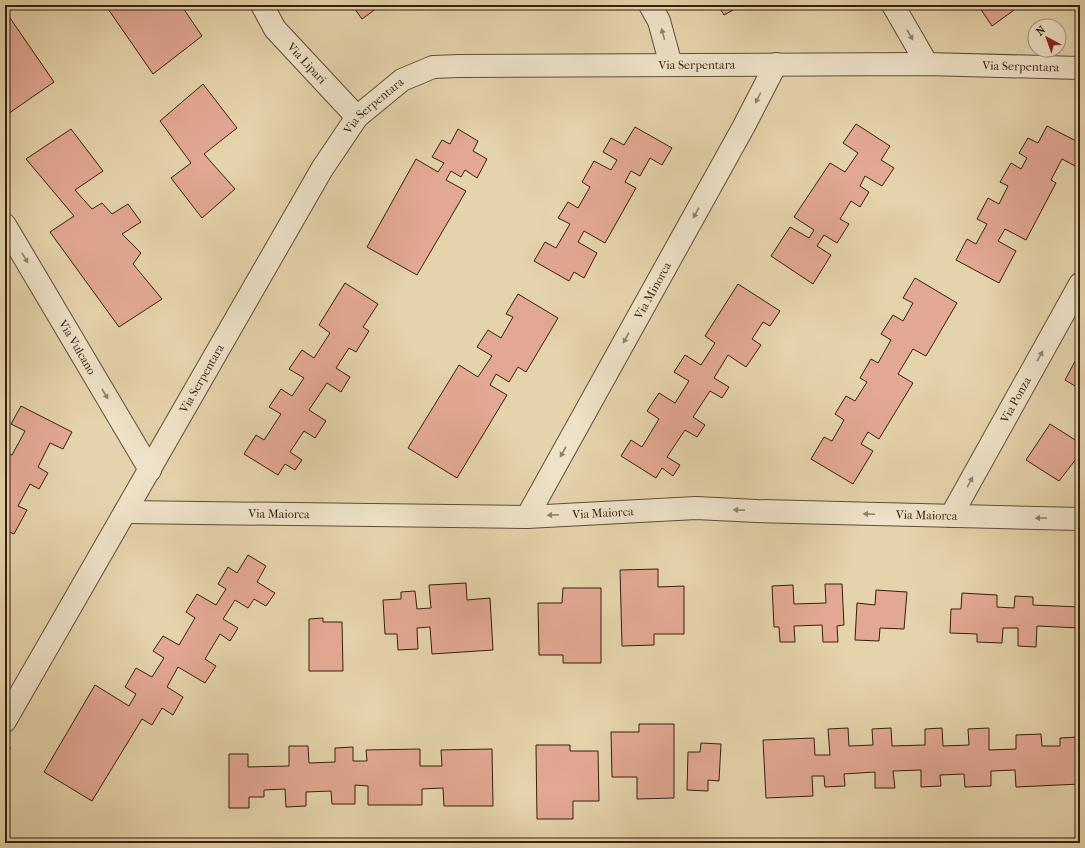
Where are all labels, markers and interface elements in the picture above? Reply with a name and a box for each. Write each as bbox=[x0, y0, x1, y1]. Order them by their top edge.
north arrow bbox=[1027, 18, 1067, 58]
text: N bbox=[1033, 23, 1049, 38]
one-way arrow bbox=[659, 28, 665, 40]
one-way arrow bbox=[907, 29, 913, 41]
street label: Via Lipari bbox=[284, 39, 330, 87]
street label: Via Serpentara bbox=[657, 58, 736, 72]
street label: Via Serpentara bbox=[981, 58, 1060, 74]
street label: Via Serpentara bbox=[340, 74, 407, 137]
one-way arrow bbox=[755, 93, 761, 104]
one-way arrow bbox=[692, 207, 699, 218]
one-way arrow bbox=[21, 252, 28, 264]
street label: Via Minorca bbox=[631, 259, 674, 322]
street label: Via Vulcano bbox=[55, 317, 99, 377]
one-way arrow bbox=[623, 333, 629, 344]
street label: Via Serpentara bbox=[176, 341, 227, 416]
one-way arrow bbox=[1036, 350, 1043, 362]
street label: Via Ponza bbox=[997, 374, 1034, 426]
one-way arrow bbox=[101, 389, 108, 400]
one-way arrow bbox=[560, 446, 566, 458]
one-way arrow bbox=[966, 476, 973, 488]
street label: Via Maiorca bbox=[571, 504, 634, 522]
street label: Via Maiorca bbox=[247, 507, 310, 521]
one-way arrow bbox=[732, 507, 745, 513]
street label: Via Maiorca bbox=[895, 507, 958, 523]
one-way arrow bbox=[862, 511, 875, 517]
one-way arrow bbox=[547, 512, 559, 519]
one-way arrow bbox=[1034, 515, 1047, 521]

